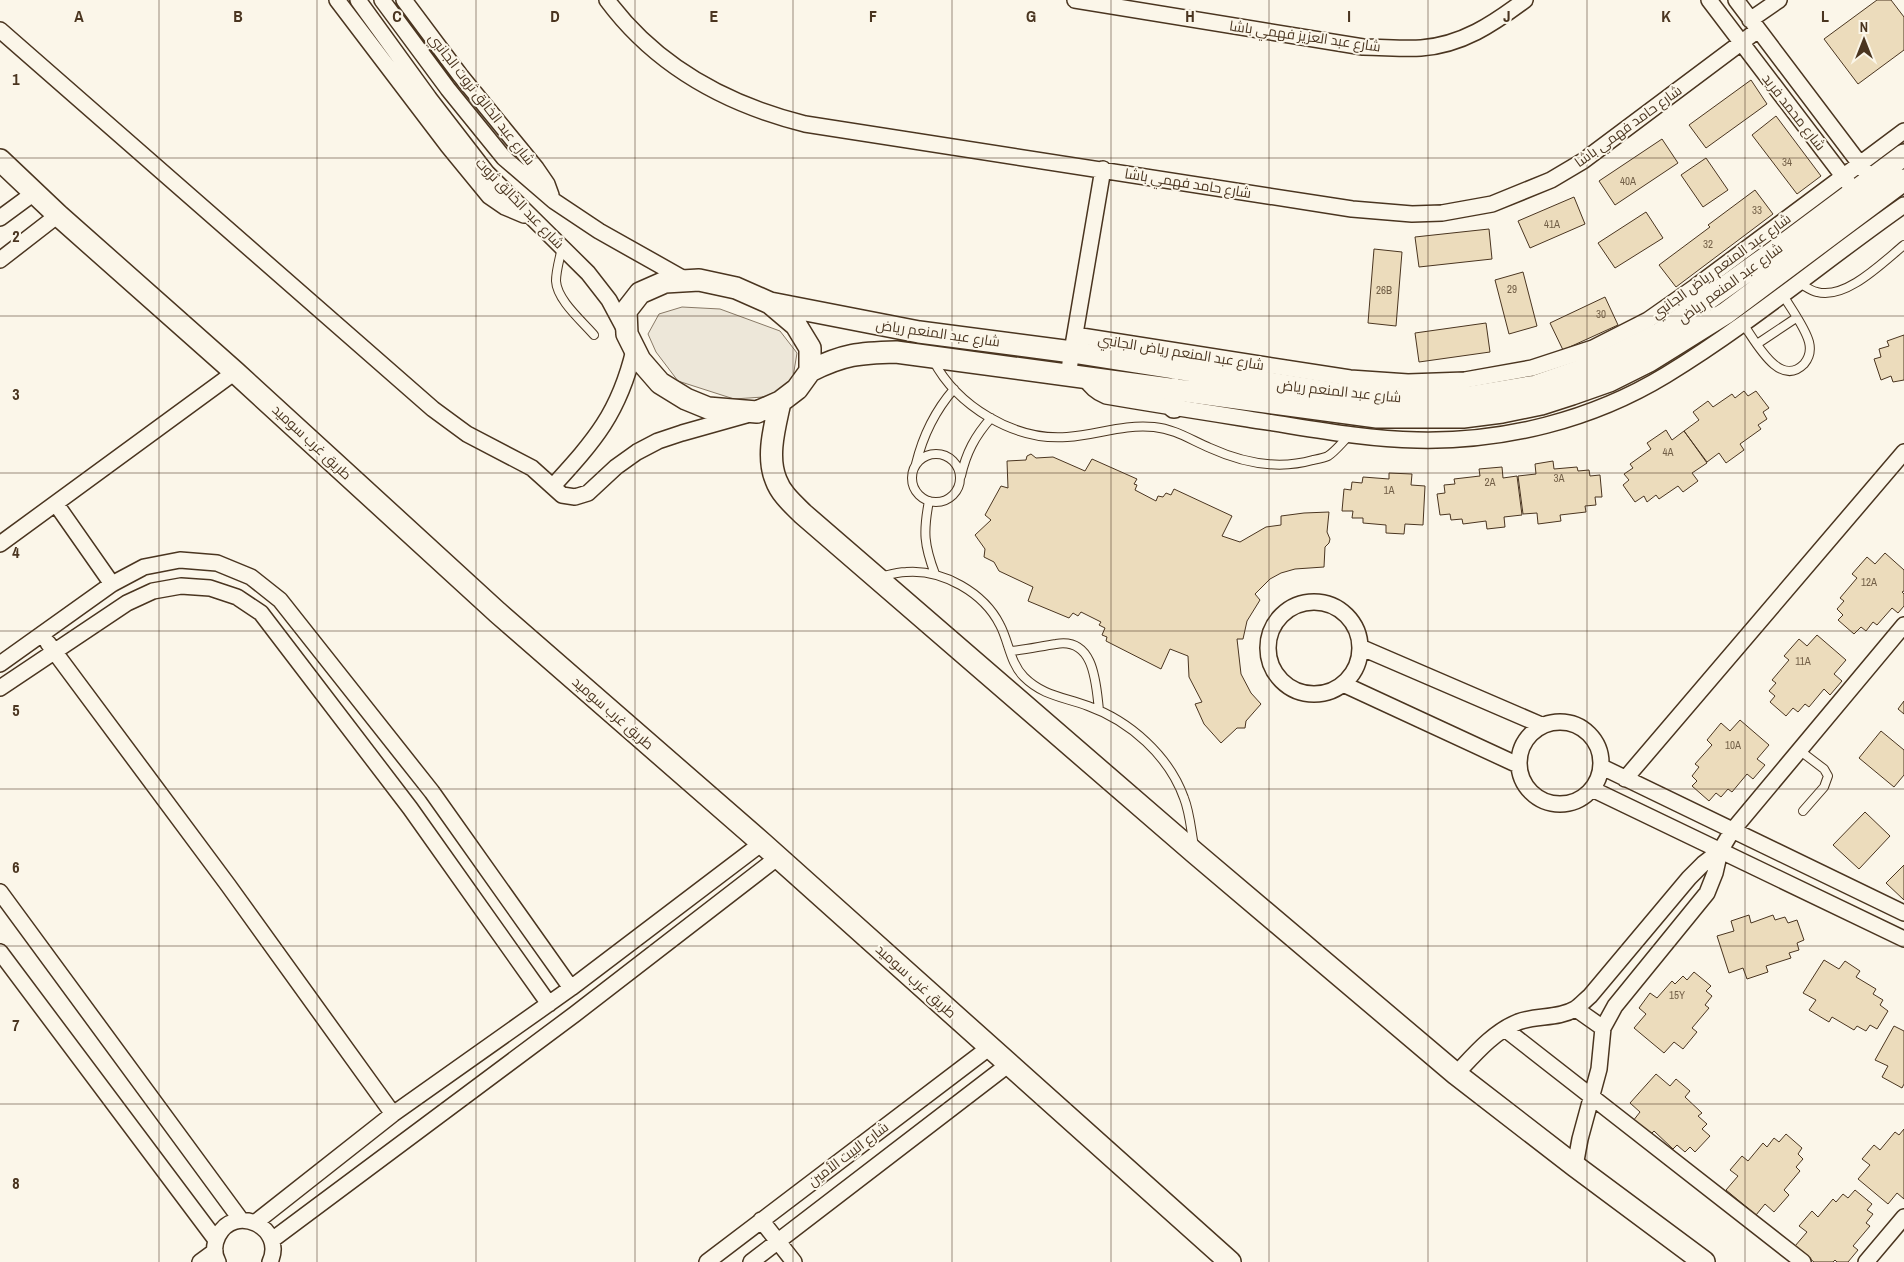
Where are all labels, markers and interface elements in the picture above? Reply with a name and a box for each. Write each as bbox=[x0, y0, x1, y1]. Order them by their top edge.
text: A bbox=[74, 5, 84, 27]
text: B bbox=[233, 5, 243, 27]
text: C bbox=[392, 5, 402, 27]
text: D bbox=[550, 5, 560, 27]
text: E bbox=[710, 5, 719, 27]
text: F bbox=[869, 5, 877, 27]
text: G bbox=[1026, 5, 1036, 27]
text: H bbox=[1185, 5, 1195, 27]
text: I bbox=[1347, 5, 1351, 27]
text: J bbox=[1503, 5, 1511, 27]
text: K bbox=[1661, 5, 1671, 27]
text: L bbox=[1821, 5, 1829, 27]
north arrow bbox=[1839, 15, 1889, 65]
street label: شارع عبد العزيز فهمي باشا bbox=[1228, 16, 1382, 59]
text: N bbox=[1860, 18, 1868, 36]
street label: شارع عبد الخالق ثروت الجانبي bbox=[423, 29, 539, 170]
text: 1 bbox=[12, 68, 20, 90]
street label: شارع محمد فريد bbox=[1758, 70, 1830, 154]
street label: شارع حامد فهمي باشا bbox=[1571, 81, 1687, 173]
street label: شارع عبد الخالق ثروت bbox=[472, 154, 568, 252]
house number: 34 bbox=[1782, 155, 1792, 169]
street label: شارع حامد فهمي باشا bbox=[1123, 164, 1253, 205]
house number: 40A bbox=[1620, 174, 1637, 188]
house number: 33 bbox=[1752, 203, 1762, 217]
street label: شارع عبد المنعم رياض الجانبي bbox=[1648, 210, 1794, 322]
house number: 41A bbox=[1544, 217, 1561, 231]
text: 2 bbox=[12, 225, 20, 247]
house number: 32 bbox=[1703, 237, 1713, 251]
street label: شارع عبد المنعم رياض bbox=[1674, 239, 1786, 327]
house number: 29 bbox=[1507, 282, 1517, 296]
house number: 26B bbox=[1376, 283, 1392, 297]
house number: 30 bbox=[1596, 307, 1606, 321]
street label: شارع عبد المنعم رياض bbox=[875, 315, 1001, 352]
street label: شارع عبد المنعم رياض الجانبي bbox=[1096, 330, 1265, 377]
street label: شارع عبد المنعم رياض bbox=[1276, 376, 1402, 407]
text: 3 bbox=[12, 383, 20, 405]
street label: طريق غرب سوميد bbox=[268, 401, 356, 483]
house number: 4A bbox=[1662, 445, 1674, 459]
house number: 3A bbox=[1553, 471, 1565, 485]
house number: 2A bbox=[1484, 475, 1496, 489]
house number: 1A bbox=[1383, 483, 1395, 497]
text: 4 bbox=[12, 541, 20, 563]
house number: 12A bbox=[1861, 575, 1878, 589]
house number: 11A bbox=[1795, 654, 1812, 668]
street label: طريق غرب سوميد bbox=[569, 673, 657, 753]
text: 5 bbox=[12, 699, 20, 721]
house number: 10A bbox=[1725, 738, 1742, 752]
text: 6 bbox=[12, 856, 20, 878]
street label: طريق غرب سوميد bbox=[872, 940, 960, 1022]
house number: 15Y bbox=[1669, 988, 1685, 1002]
text: 7 bbox=[12, 1014, 20, 1036]
street label: شارع البيت الأمين bbox=[804, 1118, 892, 1190]
text: 8 bbox=[12, 1172, 20, 1194]

